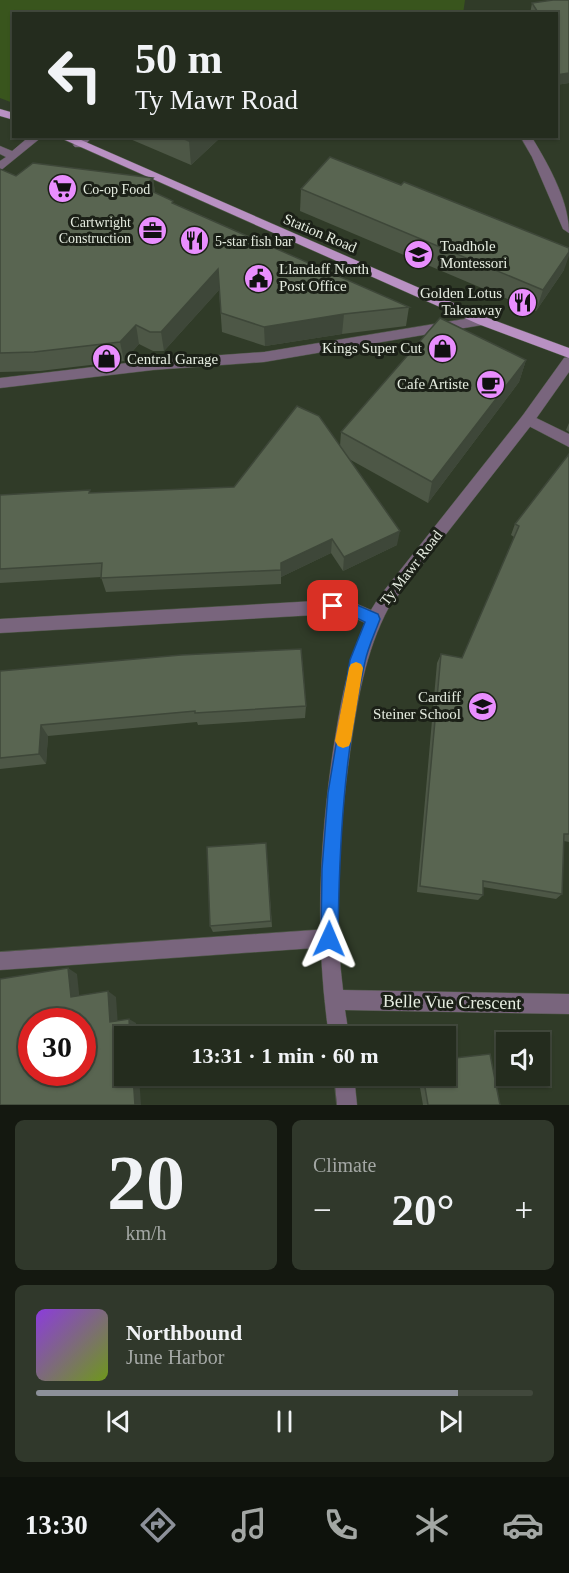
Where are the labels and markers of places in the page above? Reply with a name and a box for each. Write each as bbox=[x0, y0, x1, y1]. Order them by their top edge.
supermarket icon: Co-op Food bbox=[46, 173, 78, 205]
place label: Co-op Food bbox=[83, 182, 150, 197]
office icon: Cartwright Construction bbox=[136, 214, 168, 246]
place label: Cartwright Construction bbox=[59, 215, 131, 246]
restaurant icon: 5-star fish bar bbox=[178, 225, 210, 257]
place label: 5-star fish bar bbox=[215, 234, 293, 249]
place label: Toadhole Montessori bbox=[440, 238, 508, 271]
school or university icon: Toadhole Montessori bbox=[403, 239, 435, 271]
place label: Llandaff North Post Office bbox=[279, 261, 370, 294]
public building icon: Llandaff North Post Office bbox=[242, 262, 274, 294]
place label: Golden Lotus Takeaway bbox=[420, 285, 502, 318]
restaurant icon: Golden Lotus Takeaway bbox=[507, 286, 539, 318]
shop icon: Kings Super Cut bbox=[427, 332, 459, 364]
place label: Kings Super Cut bbox=[322, 340, 423, 356]
shop icon: Central Garage bbox=[90, 343, 122, 375]
place label: Central Garage bbox=[127, 351, 219, 367]
cafe icon: Cafe Artiste bbox=[474, 368, 506, 400]
place label: Cafe Artiste bbox=[397, 376, 469, 392]
pin bbox=[307, 580, 358, 631]
place label: Cardiff Steiner School bbox=[373, 689, 461, 722]
school or university icon: Cardiff Steiner School bbox=[466, 690, 498, 722]

